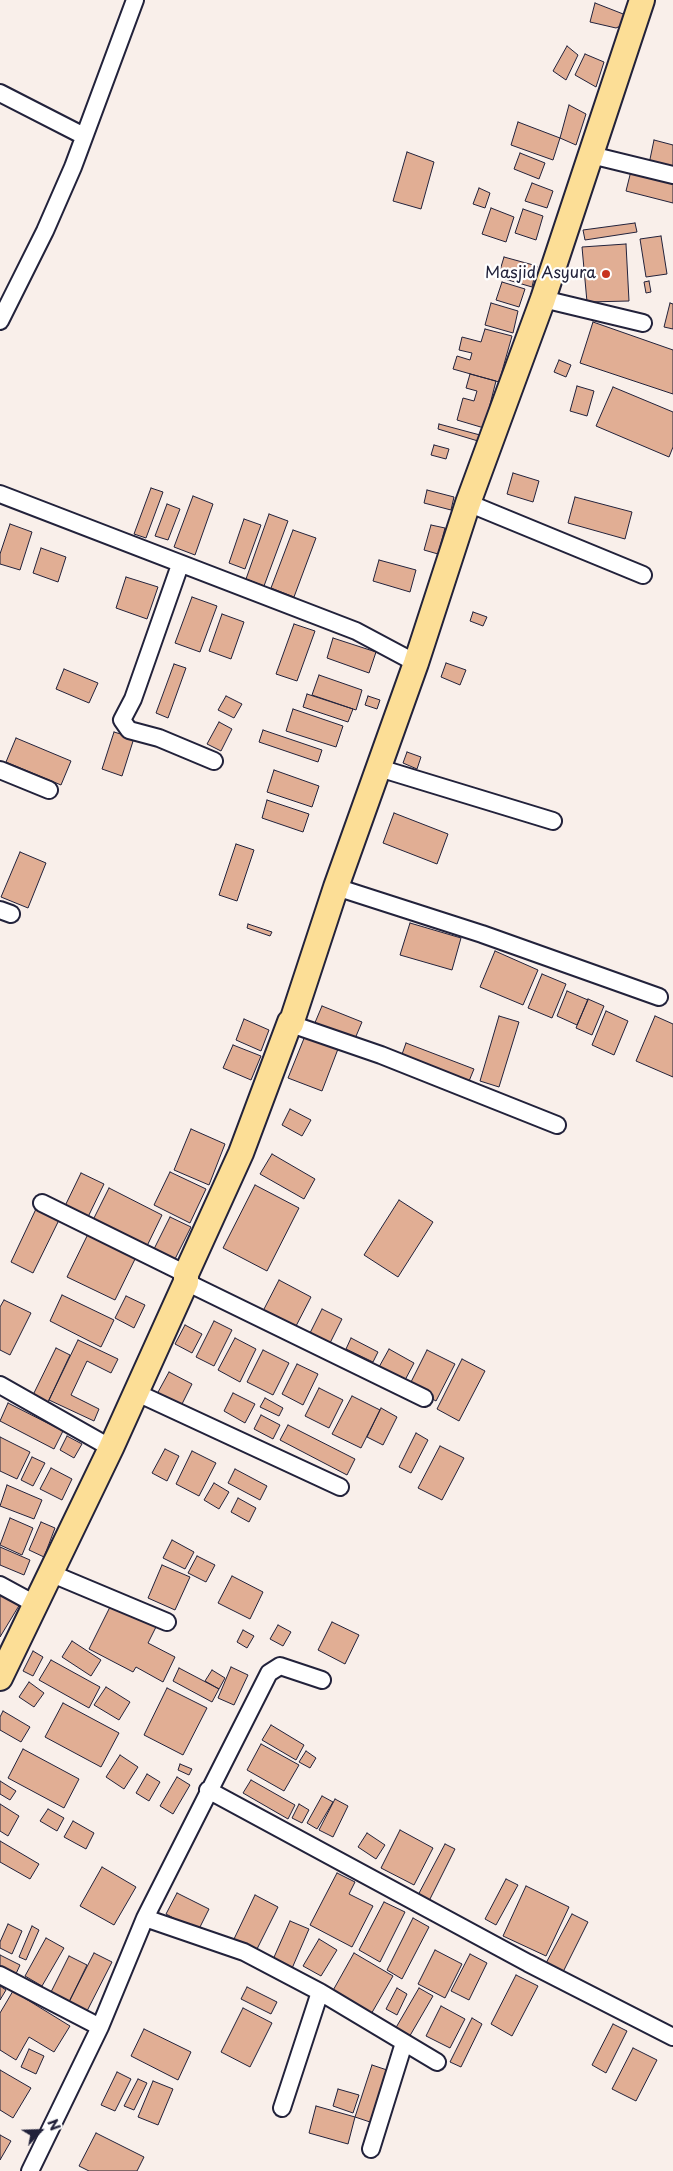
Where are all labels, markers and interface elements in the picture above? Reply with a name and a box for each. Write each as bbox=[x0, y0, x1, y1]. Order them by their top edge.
place label: Masjid Asyura bbox=[485, 264, 596, 284]
marker: Masjid Asyura bbox=[600, 268, 612, 280]
north arrow bbox=[15, 2106, 65, 2156]
text: N bbox=[42, 2115, 66, 2134]

